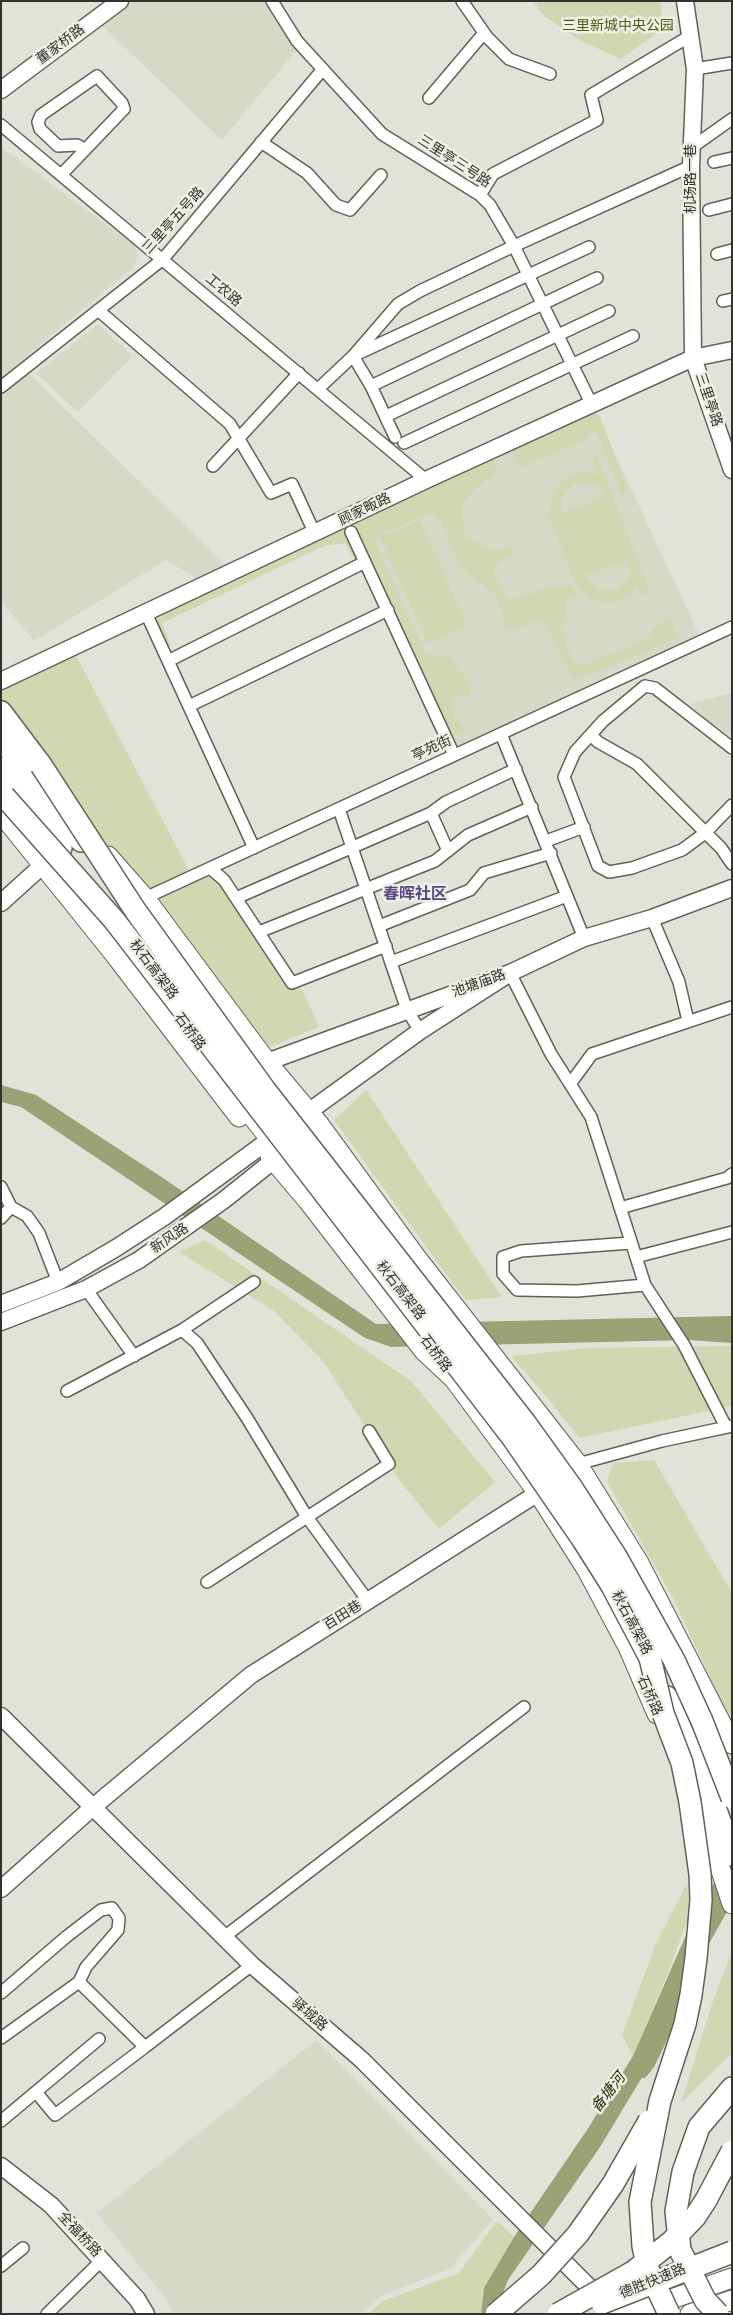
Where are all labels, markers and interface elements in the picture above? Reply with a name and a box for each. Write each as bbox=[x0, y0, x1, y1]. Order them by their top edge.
park label: 三里新城中央公园 bbox=[562, 19, 674, 35]
street label: 董家桥路 bbox=[34, 21, 88, 69]
street label: 三里亭三号路 bbox=[414, 132, 494, 192]
street label: 机场路一巷 bbox=[684, 144, 700, 214]
street label: 三里亭五号路 bbox=[140, 184, 208, 258]
street label: 工农路 bbox=[202, 271, 244, 311]
street label: 三里亭路 bbox=[691, 371, 725, 429]
street label: 顾家畈路 bbox=[336, 490, 394, 530]
street label: 亭苑街 bbox=[409, 733, 455, 765]
district label: 春晖社区 bbox=[383, 885, 447, 905]
street label: 秋石高架路 bbox=[125, 937, 181, 1003]
street label: 池塘庙路 bbox=[450, 967, 508, 1001]
street label: 石桥路 bbox=[170, 1010, 208, 1054]
street label: 新风路 bbox=[148, 1220, 192, 1258]
street label: 秋石高架路 bbox=[372, 1258, 428, 1324]
street label: 石桥路 bbox=[416, 1332, 454, 1376]
street label: 秋石高架路 bbox=[607, 1588, 655, 1658]
street label: 百田巷 bbox=[321, 1598, 365, 1634]
street label: 石桥路 bbox=[633, 1673, 665, 1719]
street label: 驿城路 bbox=[288, 1995, 330, 2035]
water label: 备塘河 bbox=[588, 2070, 630, 2116]
street label: 全福桥路 bbox=[54, 2209, 104, 2261]
street label: 德胜快速路 bbox=[617, 2261, 689, 2303]

